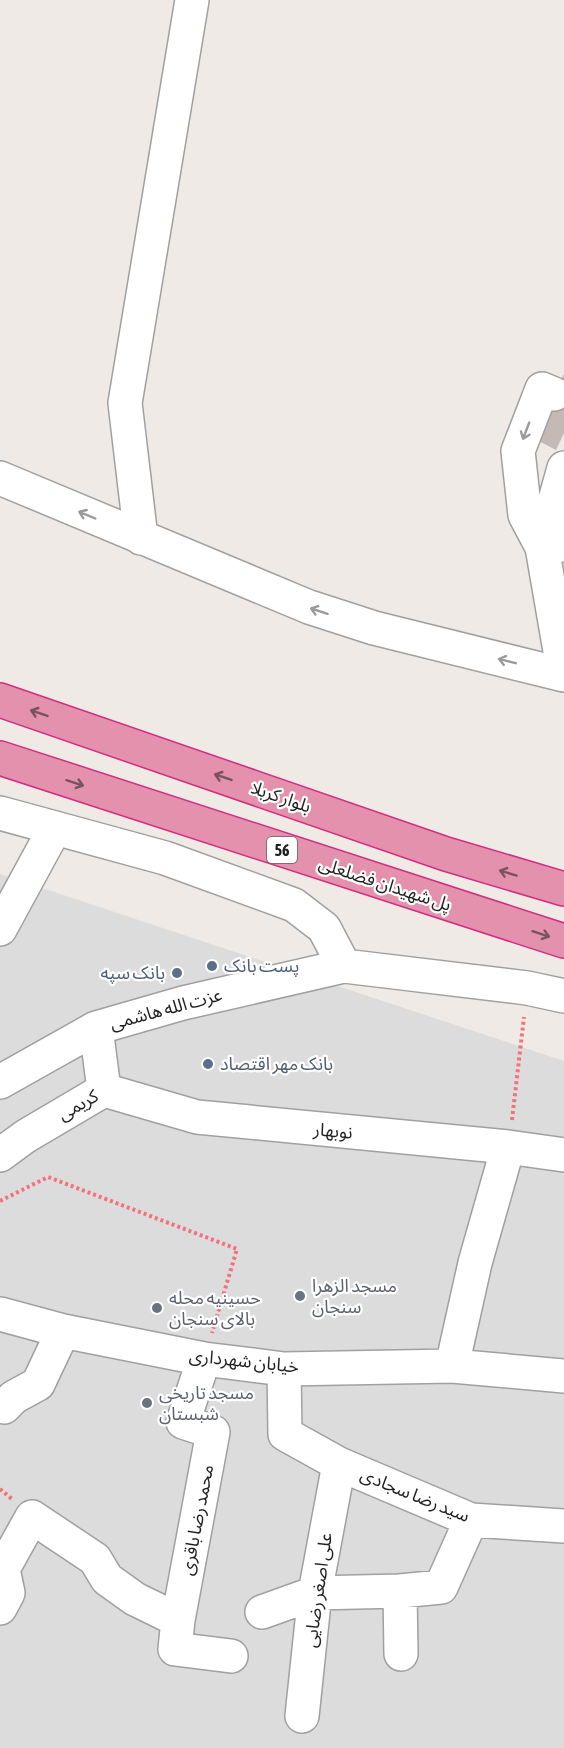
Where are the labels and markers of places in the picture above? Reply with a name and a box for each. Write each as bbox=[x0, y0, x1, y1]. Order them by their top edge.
place label: پست بانک bbox=[224, 955, 299, 977]
marker: پست بانک bbox=[205, 959, 219, 973]
place label: بانک سپه bbox=[100, 962, 165, 984]
marker: بانک سپه bbox=[170, 966, 184, 980]
place label: بانک مهر اقتصاد bbox=[220, 1053, 333, 1075]
marker: بانک مهر اقتصاد bbox=[201, 1057, 215, 1071]
place label: مسجد الزهرا سنجان bbox=[312, 1275, 397, 1318]
place label: حسینیه محله بالای سنجان bbox=[169, 1287, 261, 1330]
marker: مسجد الزهرا سنجان bbox=[293, 1289, 307, 1303]
marker: حسینیه محله بالای سنجان bbox=[150, 1301, 164, 1315]
place label: مسجد تاریخی شبستان bbox=[159, 1382, 254, 1425]
marker: مسجد تاریخی شبستان bbox=[140, 1396, 154, 1410]

